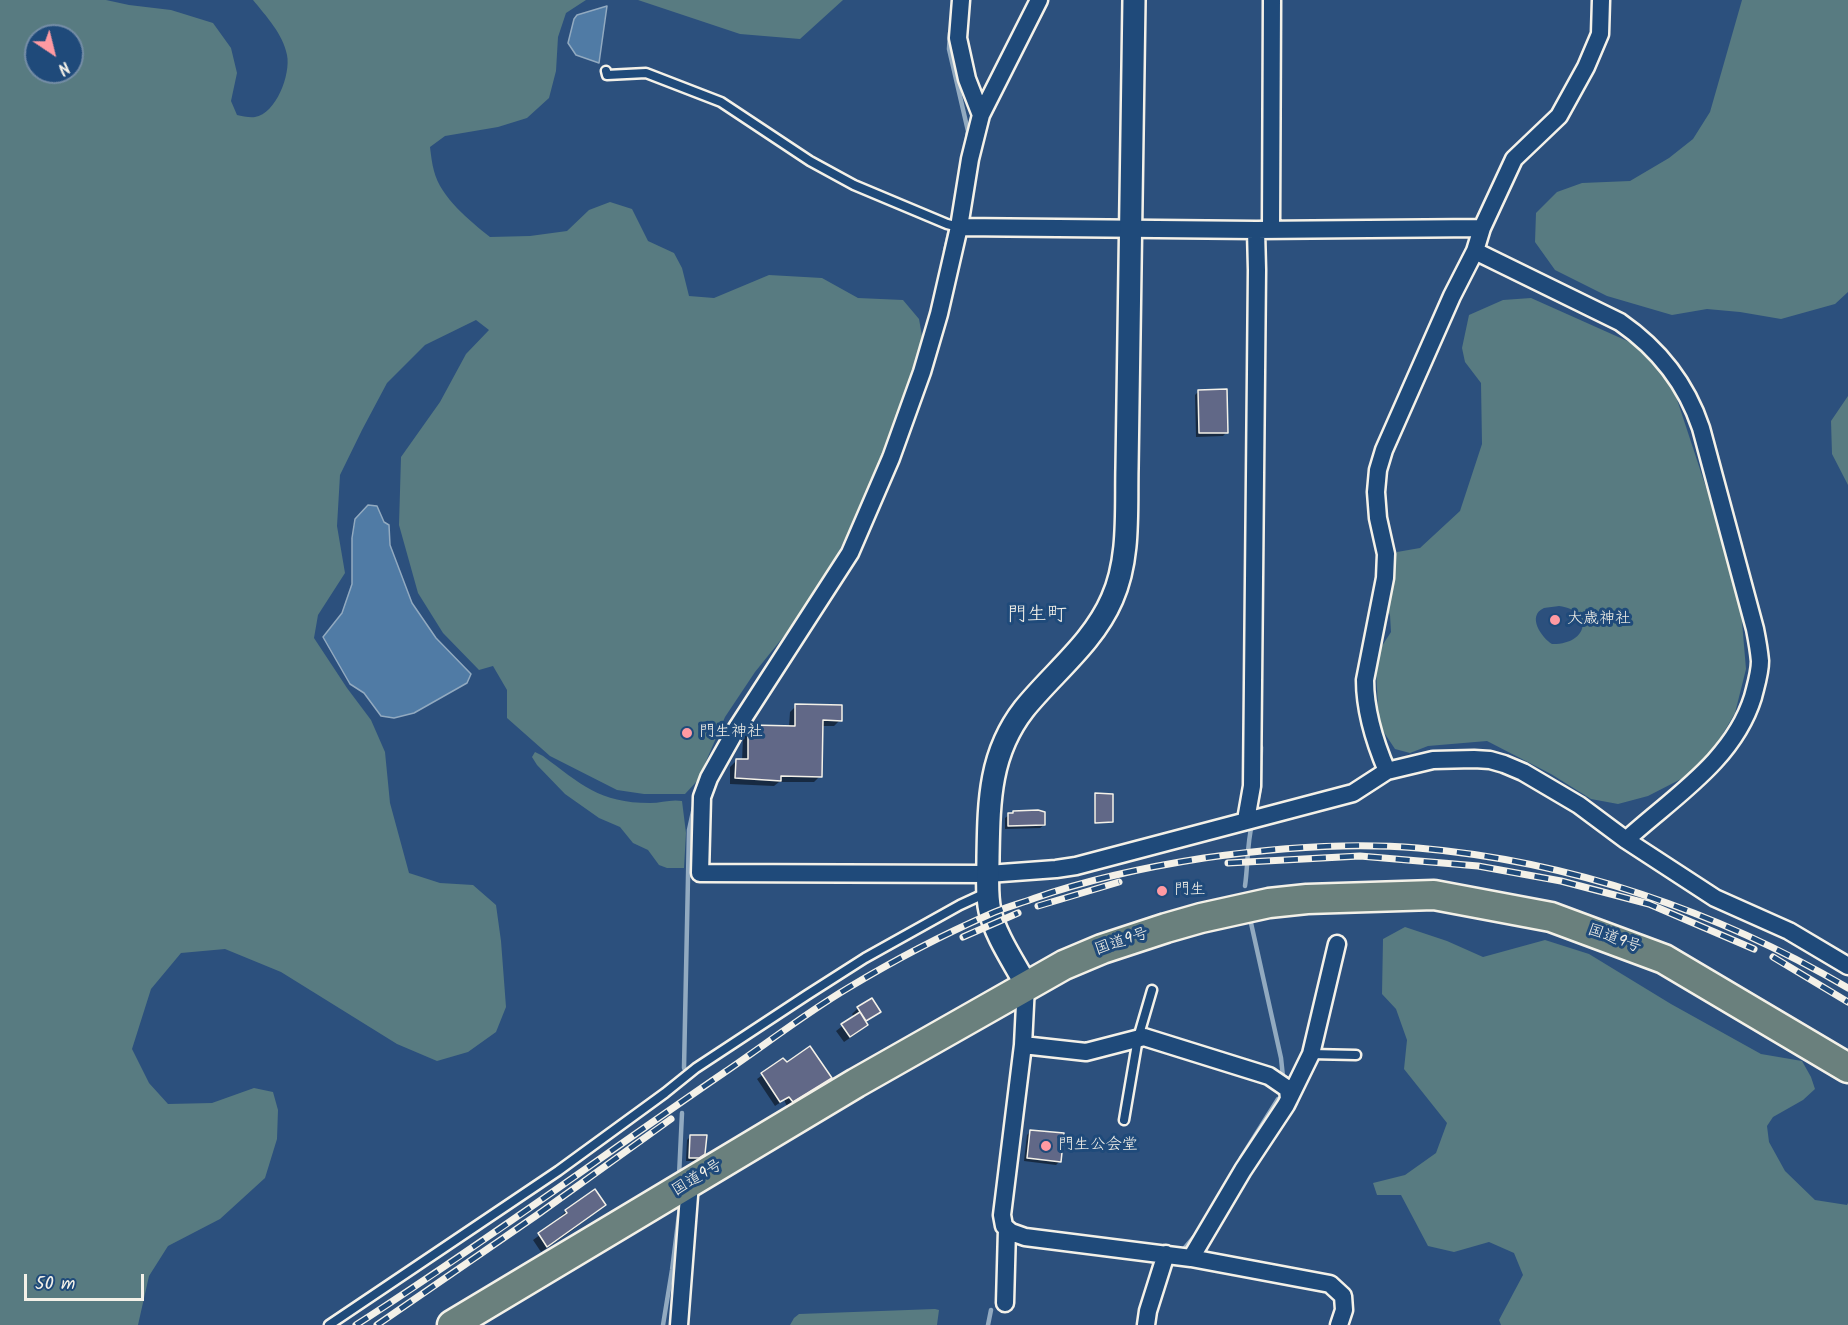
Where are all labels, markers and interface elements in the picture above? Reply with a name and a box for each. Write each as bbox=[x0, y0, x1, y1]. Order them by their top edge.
north arrow bbox=[24, 24, 84, 84]
text: N bbox=[52, 54, 75, 81]
district label: 門生町 bbox=[1007, 605, 1067, 629]
place label: 大歳神社 bbox=[1567, 610, 1631, 630]
marker: 大歳神社 bbox=[1548, 613, 1562, 627]
place label: 門生神社 bbox=[699, 723, 763, 743]
marker: 門生神社 bbox=[680, 726, 694, 740]
place label: 門生 bbox=[1174, 881, 1206, 901]
marker: 門生 bbox=[1155, 884, 1169, 898]
street label: 国道9号 bbox=[1584, 921, 1644, 959]
street label: 国道9号 bbox=[1092, 925, 1152, 961]
place label: 門生公会堂 bbox=[1058, 1136, 1138, 1156]
marker: 門生公会堂 bbox=[1039, 1139, 1053, 1153]
street label: 国道9号 bbox=[669, 1156, 727, 1202]
scale bar bbox=[27, 1262, 147, 1300]
text: 50 m bbox=[35, 1270, 75, 1299]

